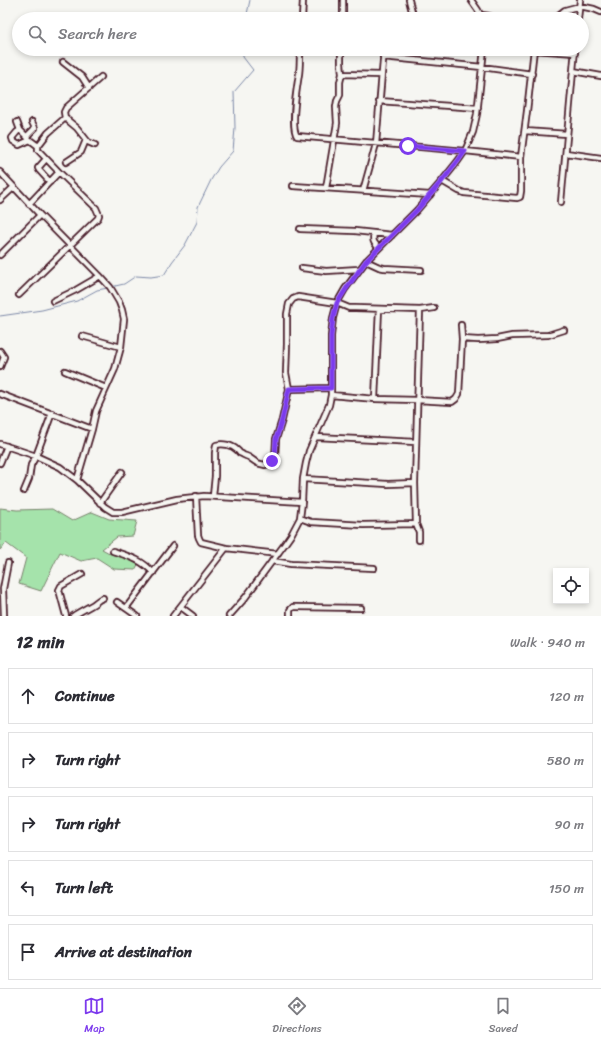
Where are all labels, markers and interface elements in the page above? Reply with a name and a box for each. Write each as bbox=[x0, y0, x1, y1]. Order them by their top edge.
search box bbox=[12, 12, 589, 56]
text: Search here bbox=[58, 21, 137, 47]
icon: search bbox=[26, 23, 48, 45]
route start bbox=[399, 137, 417, 155]
route end bbox=[263, 452, 281, 470]
map controls bbox=[553, 568, 589, 604]
button: locate bbox=[553, 568, 589, 604]
text: 12 min bbox=[16, 627, 64, 657]
text: Walk · 940 m bbox=[510, 631, 585, 654]
text: Continue bbox=[55, 683, 115, 709]
icon: ahead bbox=[17, 685, 39, 707]
text: 120 m bbox=[549, 685, 584, 708]
text: Turn right bbox=[55, 747, 120, 773]
icon: right bbox=[17, 749, 39, 771]
text: 580 m bbox=[547, 749, 584, 772]
text: Turn right bbox=[55, 811, 120, 837]
icon: right bbox=[17, 813, 39, 835]
text: 90 m bbox=[554, 813, 584, 836]
text: Turn left bbox=[55, 875, 113, 901]
icon: left bbox=[17, 877, 39, 899]
text: 150 m bbox=[549, 877, 584, 900]
text: Arrive at destination bbox=[55, 939, 192, 965]
icon: arrive bbox=[17, 941, 39, 963]
tab: Map bbox=[83, 995, 105, 1038]
tab: Directions bbox=[272, 995, 322, 1038]
tab: Saved bbox=[489, 995, 518, 1038]

